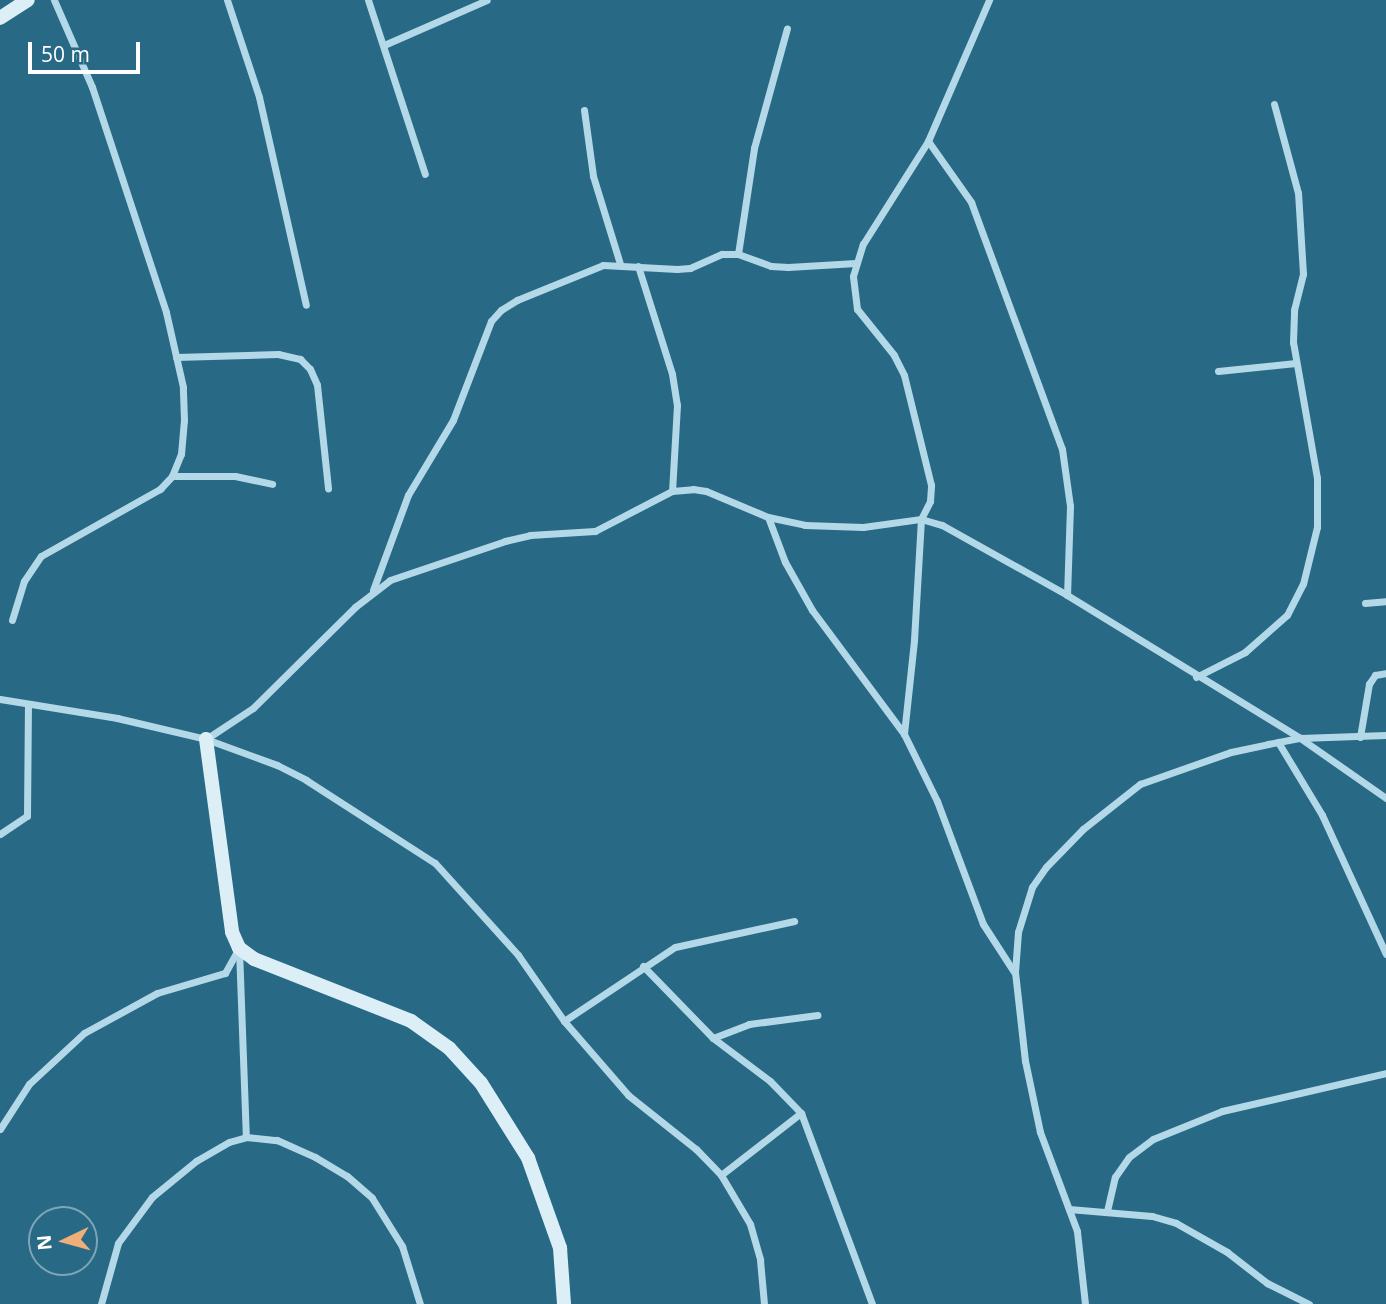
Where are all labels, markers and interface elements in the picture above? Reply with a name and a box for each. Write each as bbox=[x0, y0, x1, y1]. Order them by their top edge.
scale bar bbox=[32, 28, 144, 72]
text: 50 m bbox=[41, 40, 90, 68]
north arrow bbox=[28, 1206, 98, 1276]
text: N bbox=[30, 1234, 58, 1251]

